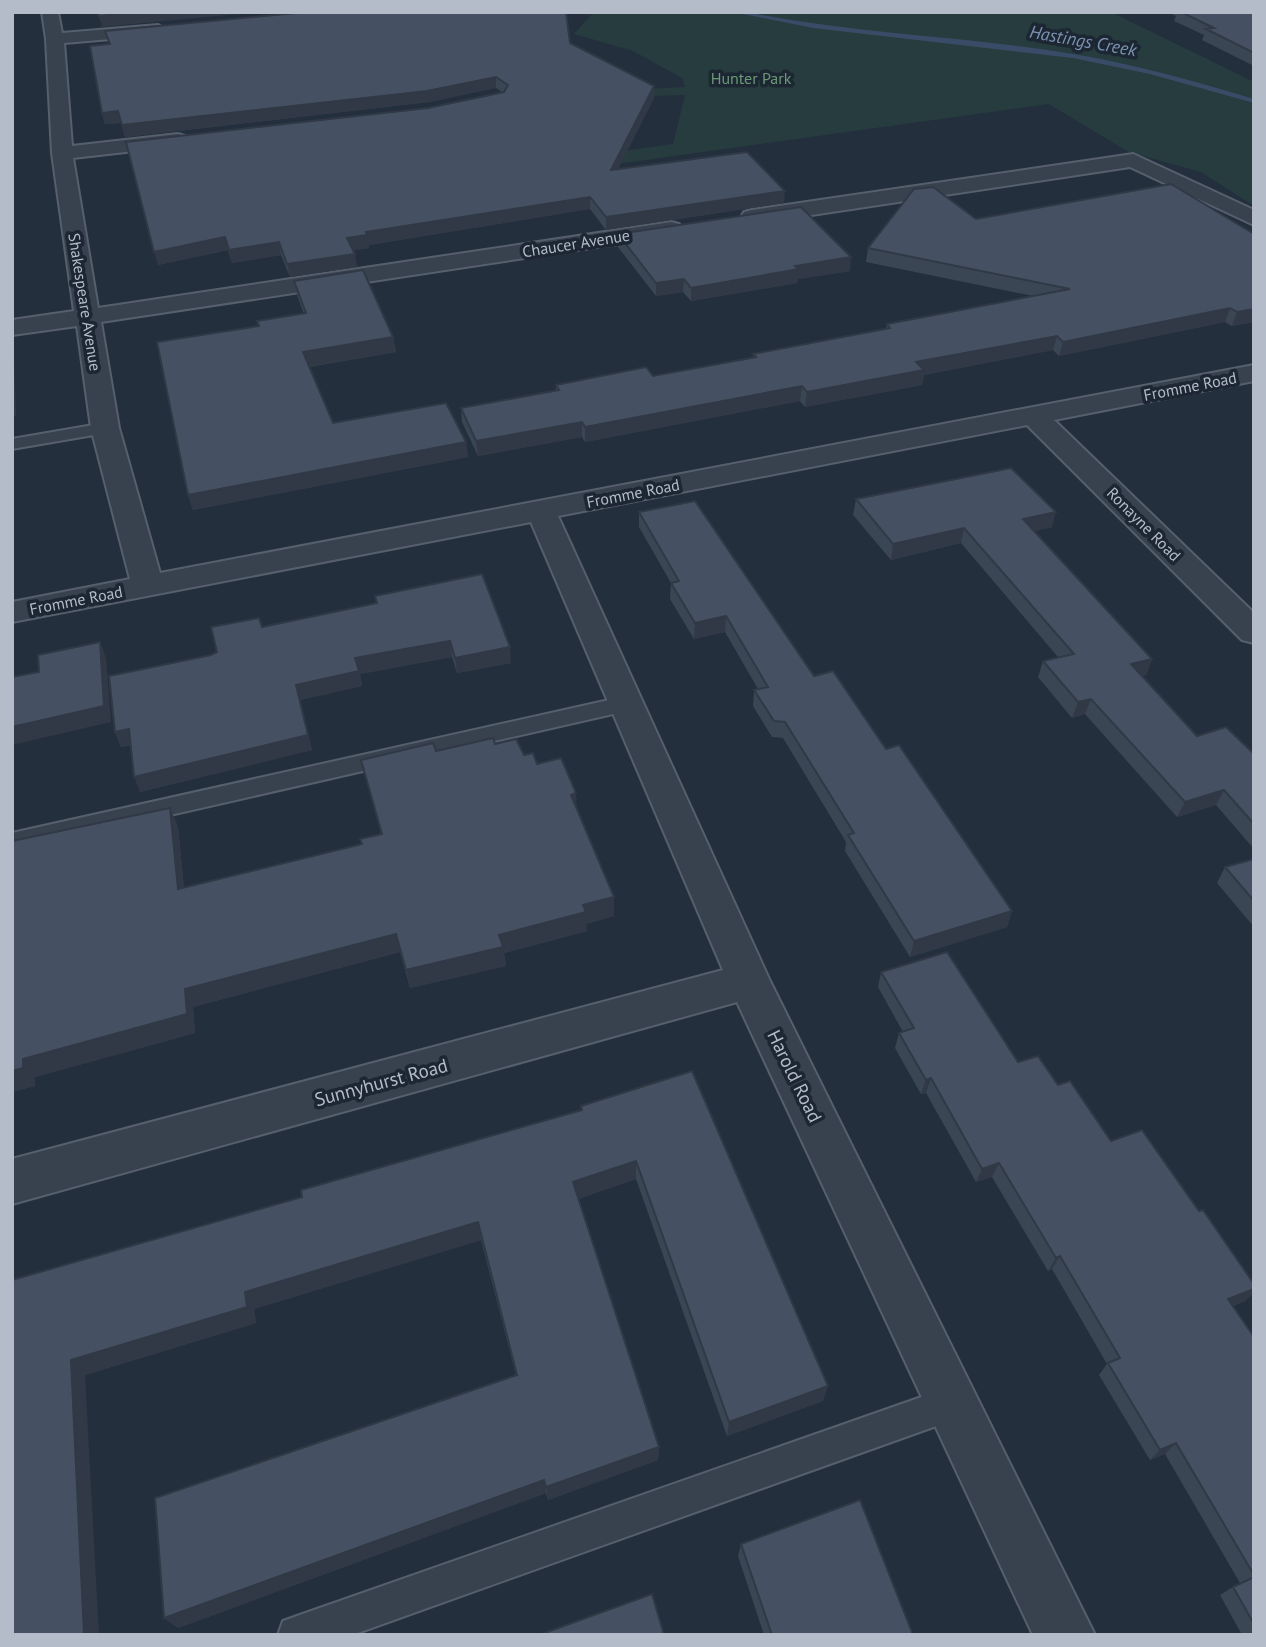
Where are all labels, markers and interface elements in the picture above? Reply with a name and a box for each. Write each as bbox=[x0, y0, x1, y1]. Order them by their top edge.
water label: Hastings Creek bbox=[1028, 20, 1139, 61]
park label: Hunter Park bbox=[711, 68, 792, 88]
street label: Chaucer Avenue bbox=[521, 225, 631, 261]
street label: Shakespeare Avenue bbox=[64, 232, 106, 372]
street label: Fromme Road bbox=[1142, 367, 1238, 405]
street label: Fromme Road bbox=[585, 474, 681, 512]
street label: Ronayne Road bbox=[1103, 483, 1185, 565]
street label: Fromme Road bbox=[28, 581, 124, 619]
street label: Harold Road bbox=[762, 1026, 828, 1126]
street label: Sunnyhurst Road bbox=[312, 1053, 450, 1111]

